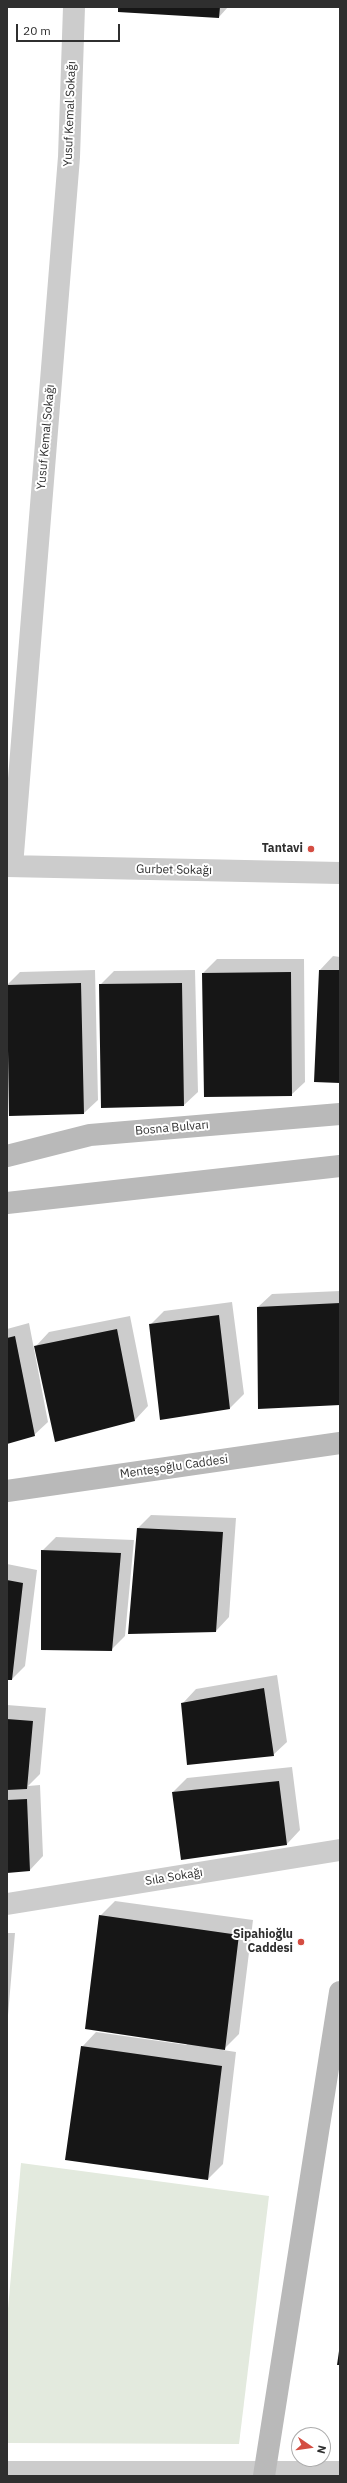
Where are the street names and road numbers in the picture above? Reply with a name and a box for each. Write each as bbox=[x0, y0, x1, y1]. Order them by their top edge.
street label: Yusuf Kemal Sokağı bbox=[61, 61, 79, 167]
street label: Yusuf Kemal Sokağı bbox=[34, 384, 58, 490]
street label: Gurbet Sokağı bbox=[136, 862, 212, 878]
street label: Bosna Bulvarı bbox=[135, 1118, 209, 1138]
street label: Menteşoğlu Caddesi bbox=[119, 1452, 229, 1482]
street label: Sıla Sokağı bbox=[144, 1865, 204, 1889]

